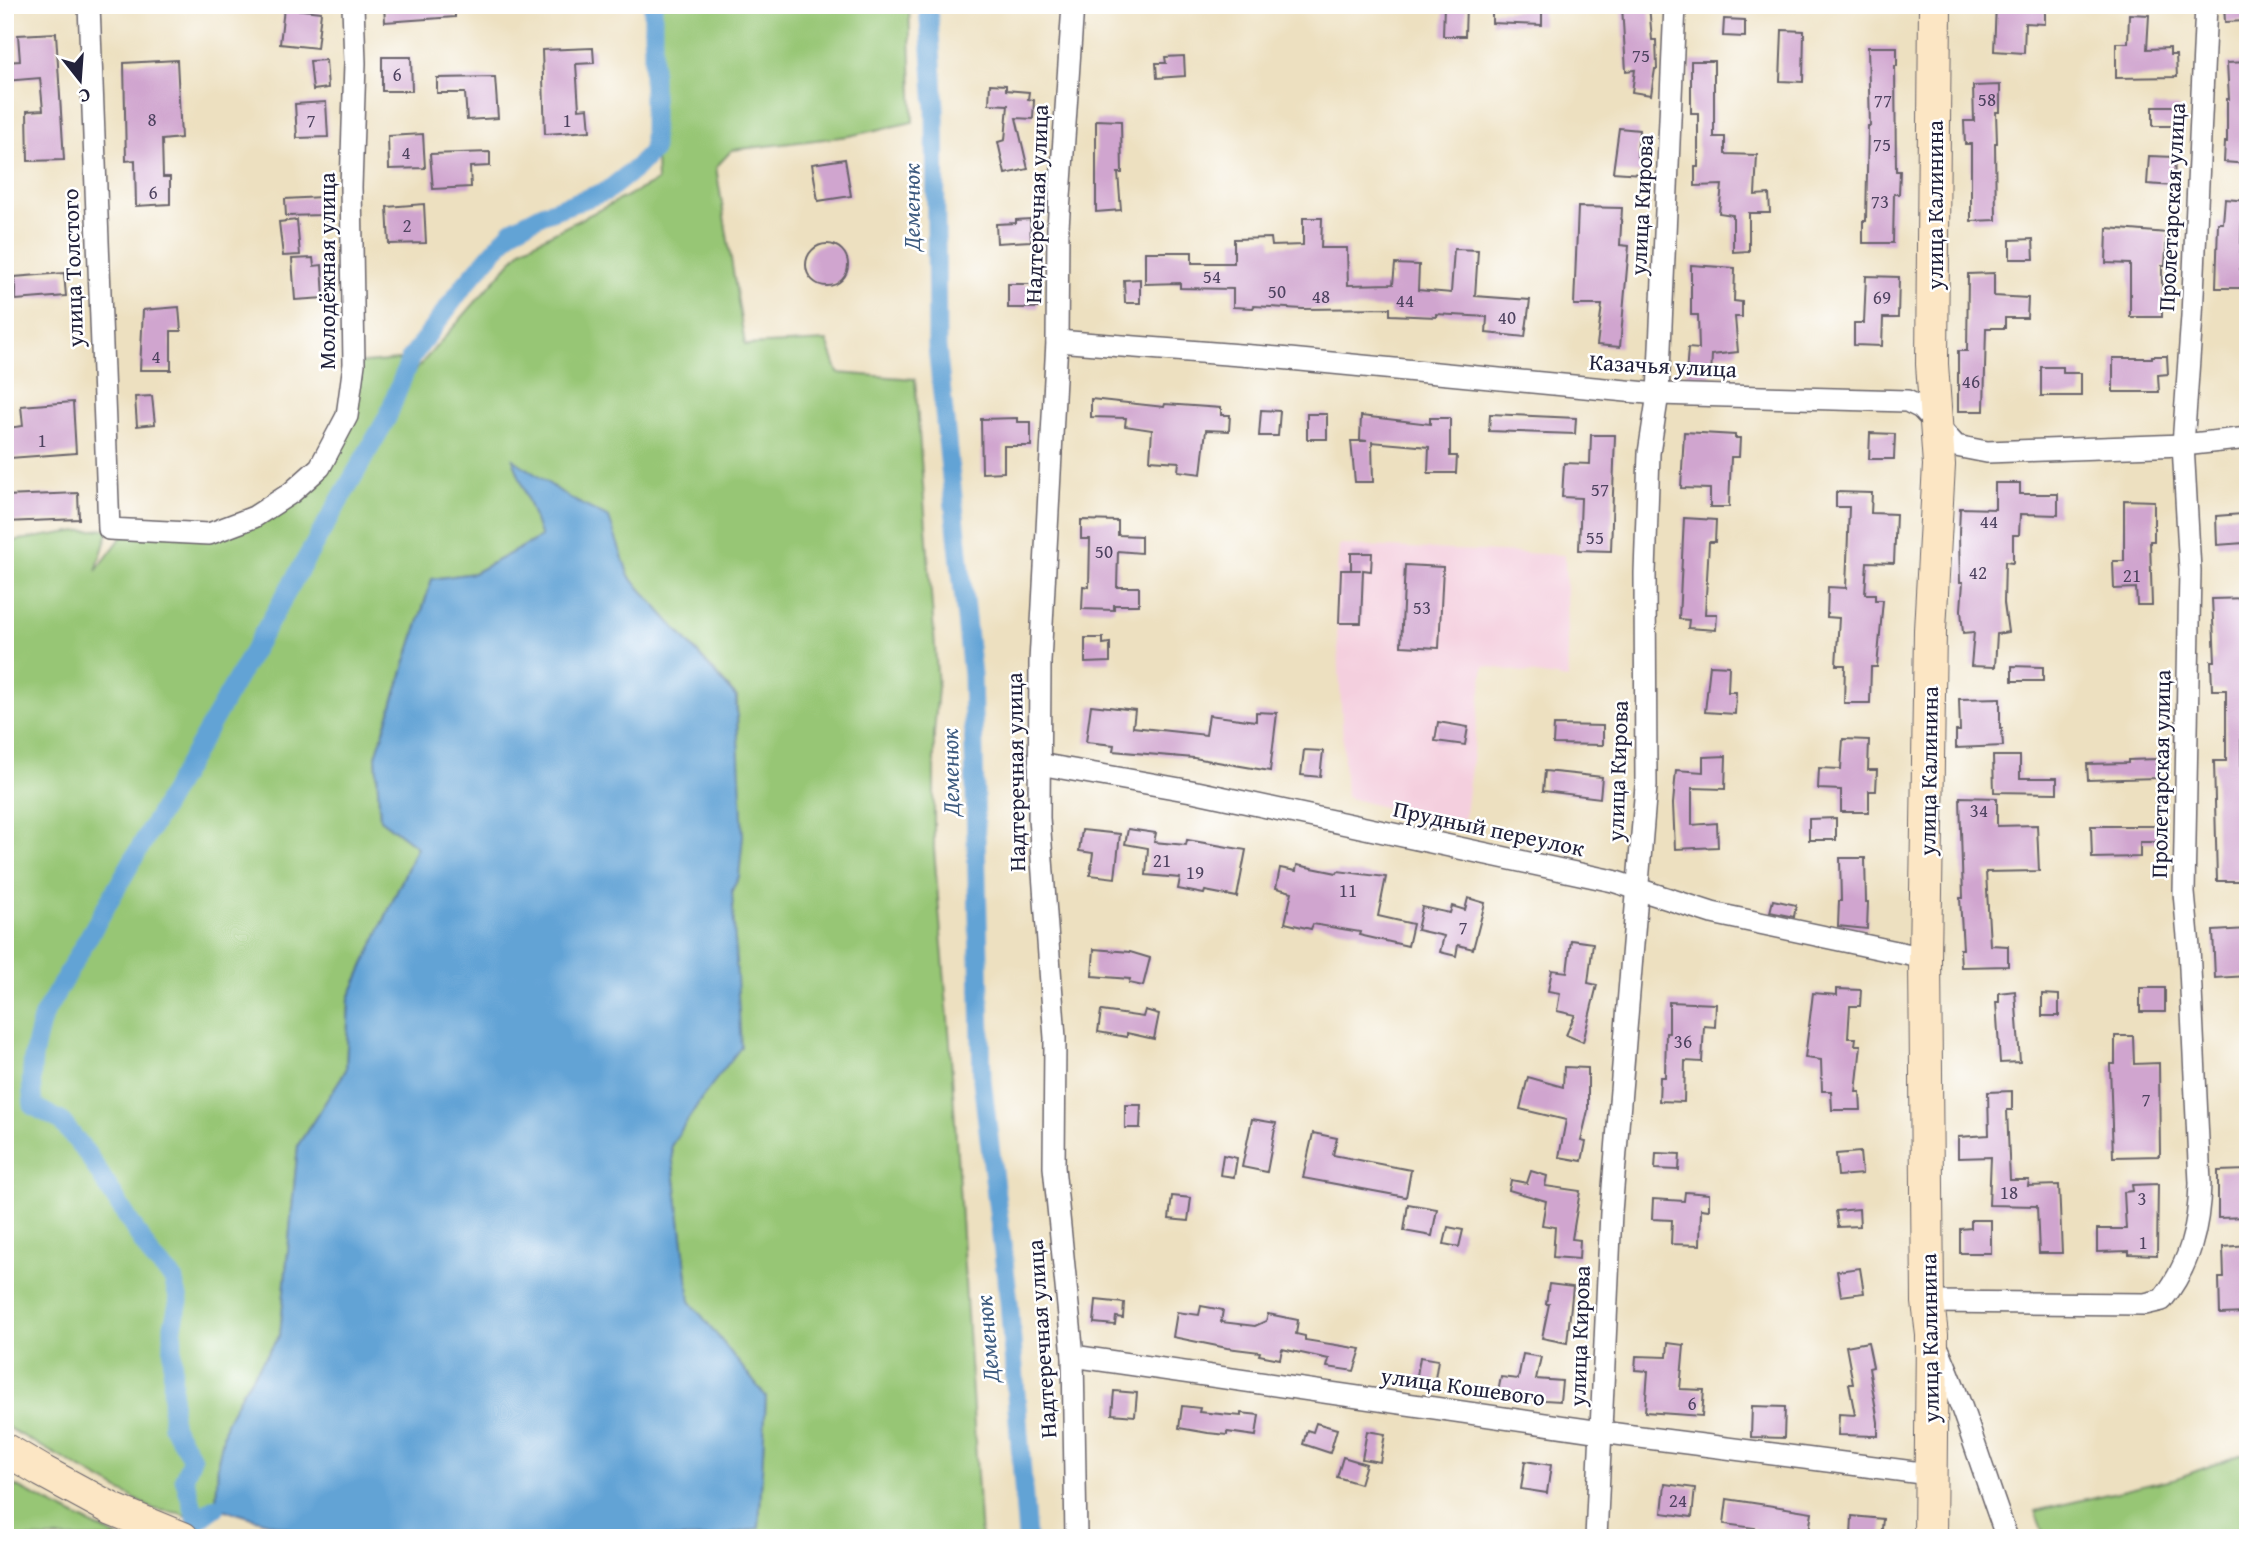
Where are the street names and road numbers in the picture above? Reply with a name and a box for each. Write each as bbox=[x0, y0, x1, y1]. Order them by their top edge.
street label: Пролетарская улица bbox=[2149, 102, 2193, 312]
street label: Надтеречная улица bbox=[1016, 104, 1056, 304]
street label: улица Калинина bbox=[1918, 120, 1951, 291]
street label: улица Кирова bbox=[1621, 134, 1661, 277]
street label: Молодёжная улица bbox=[310, 172, 343, 370]
street label: улица Толстого bbox=[53, 188, 91, 349]
street label: Казачья улица bbox=[1588, 345, 1738, 385]
street label: Пролетарская улица bbox=[2142, 669, 2178, 879]
street label: Надтеречная улица bbox=[997, 672, 1033, 872]
street label: улица Калинина bbox=[1910, 686, 1946, 857]
street label: улица Кирова bbox=[1598, 700, 1636, 843]
street label: Прудный переулок bbox=[1390, 792, 1588, 864]
street label: Надтеречная улица bbox=[1018, 1238, 1064, 1440]
street label: улица Калинина bbox=[1911, 1253, 1947, 1424]
street label: улица Кирова bbox=[1560, 1265, 1598, 1408]
street label: улица Кошевого bbox=[1378, 1358, 1547, 1414]

